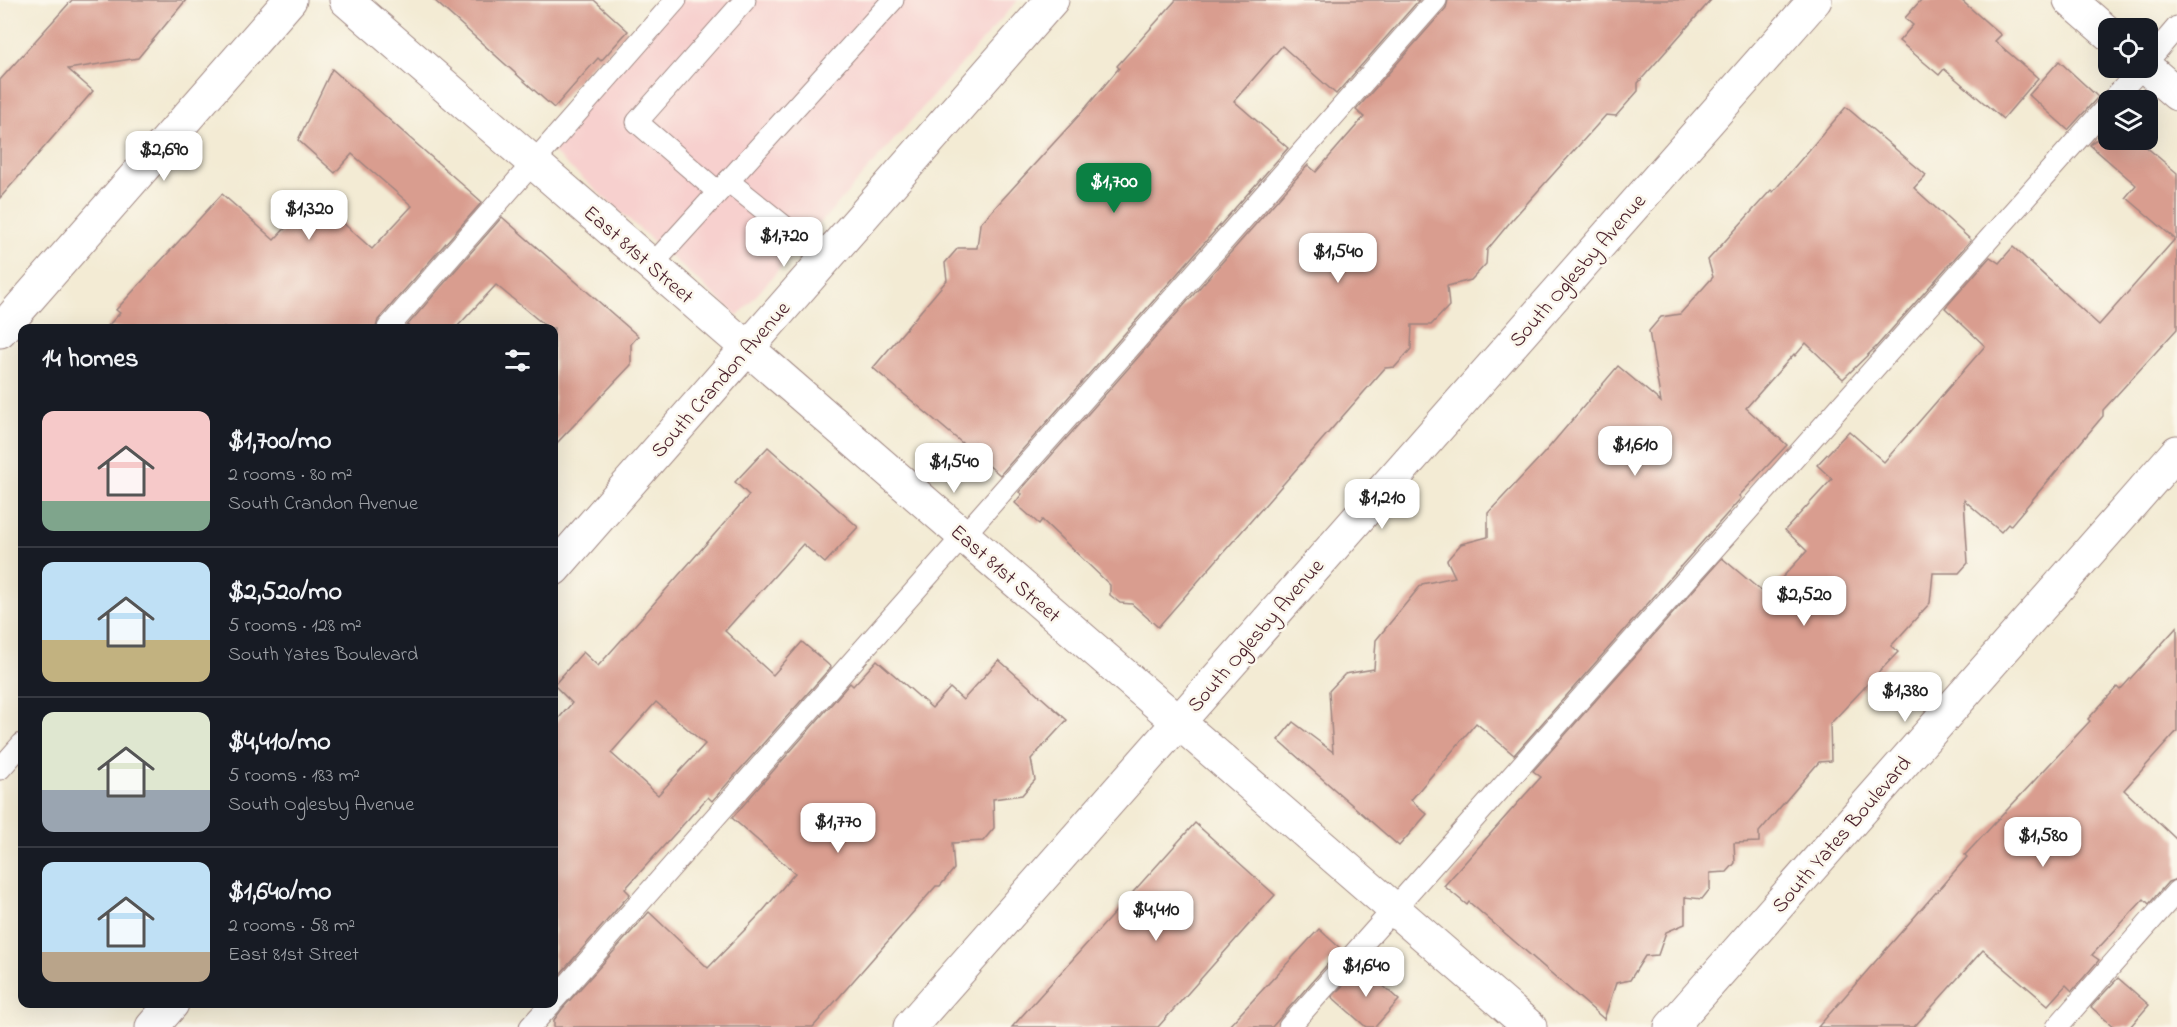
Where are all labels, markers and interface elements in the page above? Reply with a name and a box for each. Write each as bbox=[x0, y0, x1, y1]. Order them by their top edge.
map controls bbox=[2098, 18, 2158, 150]
button: locate bbox=[2098, 18, 2158, 78]
button: layers bbox=[2098, 90, 2158, 150]
pin: $2,690 bbox=[115, 131, 213, 182]
text: $2,690 bbox=[140, 136, 188, 165]
pin: $1,700 bbox=[1065, 163, 1163, 214]
text: $1,700 bbox=[1090, 168, 1138, 197]
street label: South Oglesby Avenue bbox=[1503, 187, 1656, 356]
pin: $1,320 bbox=[260, 190, 358, 241]
text: $1,320 bbox=[285, 195, 333, 224]
street label: East 81st Street bbox=[576, 199, 699, 312]
pin: $1,720 bbox=[735, 217, 833, 268]
text: $1,720 bbox=[760, 222, 808, 251]
pin: $1,540 bbox=[1289, 233, 1387, 284]
text: $1,540 bbox=[1313, 238, 1363, 267]
street label: South Crandon Avenue bbox=[645, 295, 799, 465]
text: 14 homes bbox=[42, 341, 138, 379]
icon: filters bbox=[501, 344, 534, 377]
text: $1,700/mo bbox=[228, 423, 331, 461]
pin: $1,610 bbox=[1586, 426, 1684, 477]
text: $1,610 bbox=[1612, 431, 1658, 460]
icon: home bbox=[90, 435, 162, 507]
pin: $1,540 bbox=[905, 443, 1003, 494]
text: $1,540 bbox=[929, 448, 979, 477]
text: 2 rooms · 80 m² bbox=[228, 461, 353, 490]
pin: $1,210 bbox=[1333, 479, 1431, 530]
text: $1,210 bbox=[1359, 484, 1405, 513]
text: South Crandon Avenue bbox=[228, 490, 418, 519]
street label: East 81st Street bbox=[943, 518, 1066, 631]
street label: South Oglesby Avenue bbox=[1181, 552, 1334, 721]
text: $2,520/mo bbox=[228, 574, 342, 612]
pin: $2,520 bbox=[1755, 576, 1853, 627]
text: $2,520 bbox=[1776, 581, 1832, 610]
icon: home bbox=[90, 586, 162, 658]
text: 5 rooms · 128 m² bbox=[228, 612, 362, 641]
text: South Yates Boulevard bbox=[228, 641, 418, 670]
pin: $1,380 bbox=[1856, 672, 1954, 723]
text: $1,380 bbox=[1882, 677, 1928, 706]
text: $4,410/mo bbox=[228, 724, 331, 762]
icon: home bbox=[90, 736, 162, 808]
street label: South Yates Boulevard bbox=[1766, 750, 1919, 921]
text: 5 rooms · 183 m² bbox=[228, 762, 360, 791]
text: South Oglesby Avenue bbox=[228, 791, 414, 820]
pin: $1,770 bbox=[789, 803, 887, 854]
text: $1,770 bbox=[814, 808, 862, 837]
pin: $1,580 bbox=[1994, 817, 2092, 868]
text: $1,580 bbox=[2018, 822, 2068, 851]
text: $1,640/mo bbox=[228, 874, 332, 912]
icon: home bbox=[90, 886, 162, 958]
pin: $4,410 bbox=[1107, 891, 1205, 942]
text: $4,410 bbox=[1132, 896, 1180, 925]
text: 2 rooms · 58 m² bbox=[228, 912, 355, 941]
text: East 81st Street bbox=[228, 941, 359, 970]
pin: $1,640 bbox=[1317, 947, 1415, 998]
text: $1,640 bbox=[1342, 952, 1390, 981]

